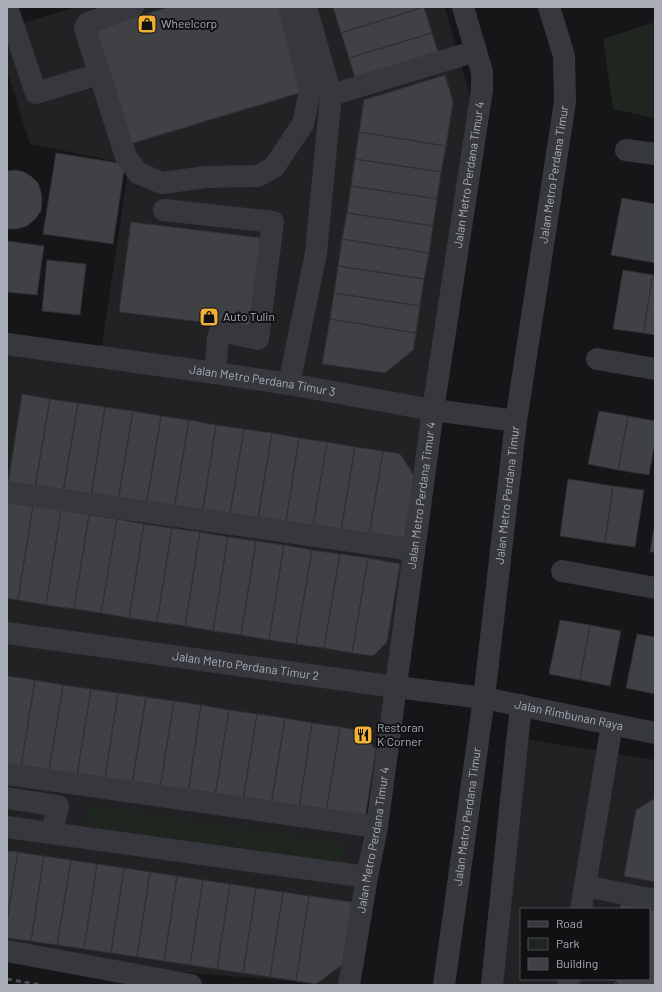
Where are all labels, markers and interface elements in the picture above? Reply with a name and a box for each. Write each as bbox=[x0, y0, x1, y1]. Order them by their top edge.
shop icon: Wheelcorp bbox=[136, 13, 158, 35]
place label: Wheelcorp bbox=[161, 16, 217, 30]
street label: Jalan Metro Perdana Timur 4 bbox=[450, 100, 486, 249]
street label: Jalan Metro Perdana Timur bbox=[535, 104, 570, 244]
shop icon: Auto Tulin bbox=[198, 306, 220, 328]
place label: Auto Tulin bbox=[223, 309, 275, 323]
street label: Jalan Metro Perdana Timur 3 bbox=[189, 361, 337, 398]
street label: Jalan Metro Perdana Timur 4 bbox=[404, 421, 437, 570]
street label: Jalan Metro Perdana Timur bbox=[492, 424, 521, 565]
street label: Jalan Metro Perdana Timur 2 bbox=[172, 648, 320, 682]
street label: Jalan Rimbunan Raya bbox=[513, 696, 625, 732]
place label: Restoran K Corner bbox=[377, 720, 424, 748]
restaurant icon: Restoran K Corner bbox=[352, 724, 374, 746]
street label: Jalan Metro Perdana Timur bbox=[450, 746, 483, 886]
street label: Jalan Metro Perdana Timur 4 bbox=[353, 766, 391, 914]
legend bbox=[520, 908, 650, 980]
text: Road bbox=[556, 916, 583, 930]
text: Park bbox=[556, 936, 580, 950]
text: Building bbox=[556, 956, 598, 970]

